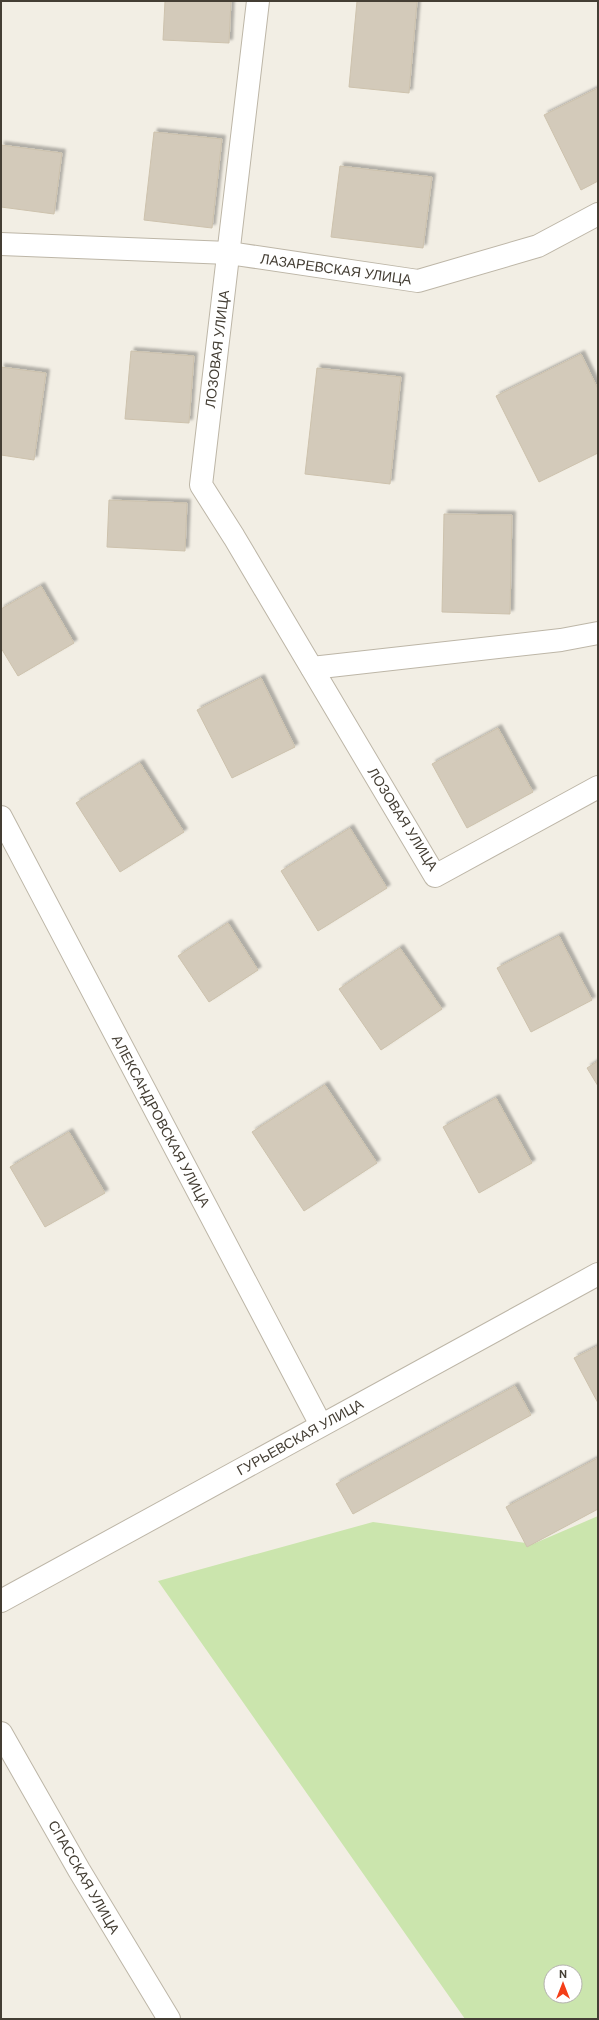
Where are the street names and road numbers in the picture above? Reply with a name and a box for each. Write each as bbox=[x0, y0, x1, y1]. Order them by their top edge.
street label: ЛАЗАРЕВСКАЯ УЛИЦА bbox=[259, 249, 413, 289]
street label: ЛОЗОВАЯ УЛИЦА bbox=[201, 288, 233, 409]
street label: ЛОЗОВАЯ УЛИЦА bbox=[364, 764, 442, 875]
street label: АЛЕКСАНДРОВСКАЯ УЛИЦА bbox=[108, 1032, 214, 1211]
street label: ГУРЬЕВСКАЯ УЛИЦА bbox=[234, 1394, 367, 1479]
street label: СПАССКАЯ УЛИЦА bbox=[44, 1817, 124, 1938]

